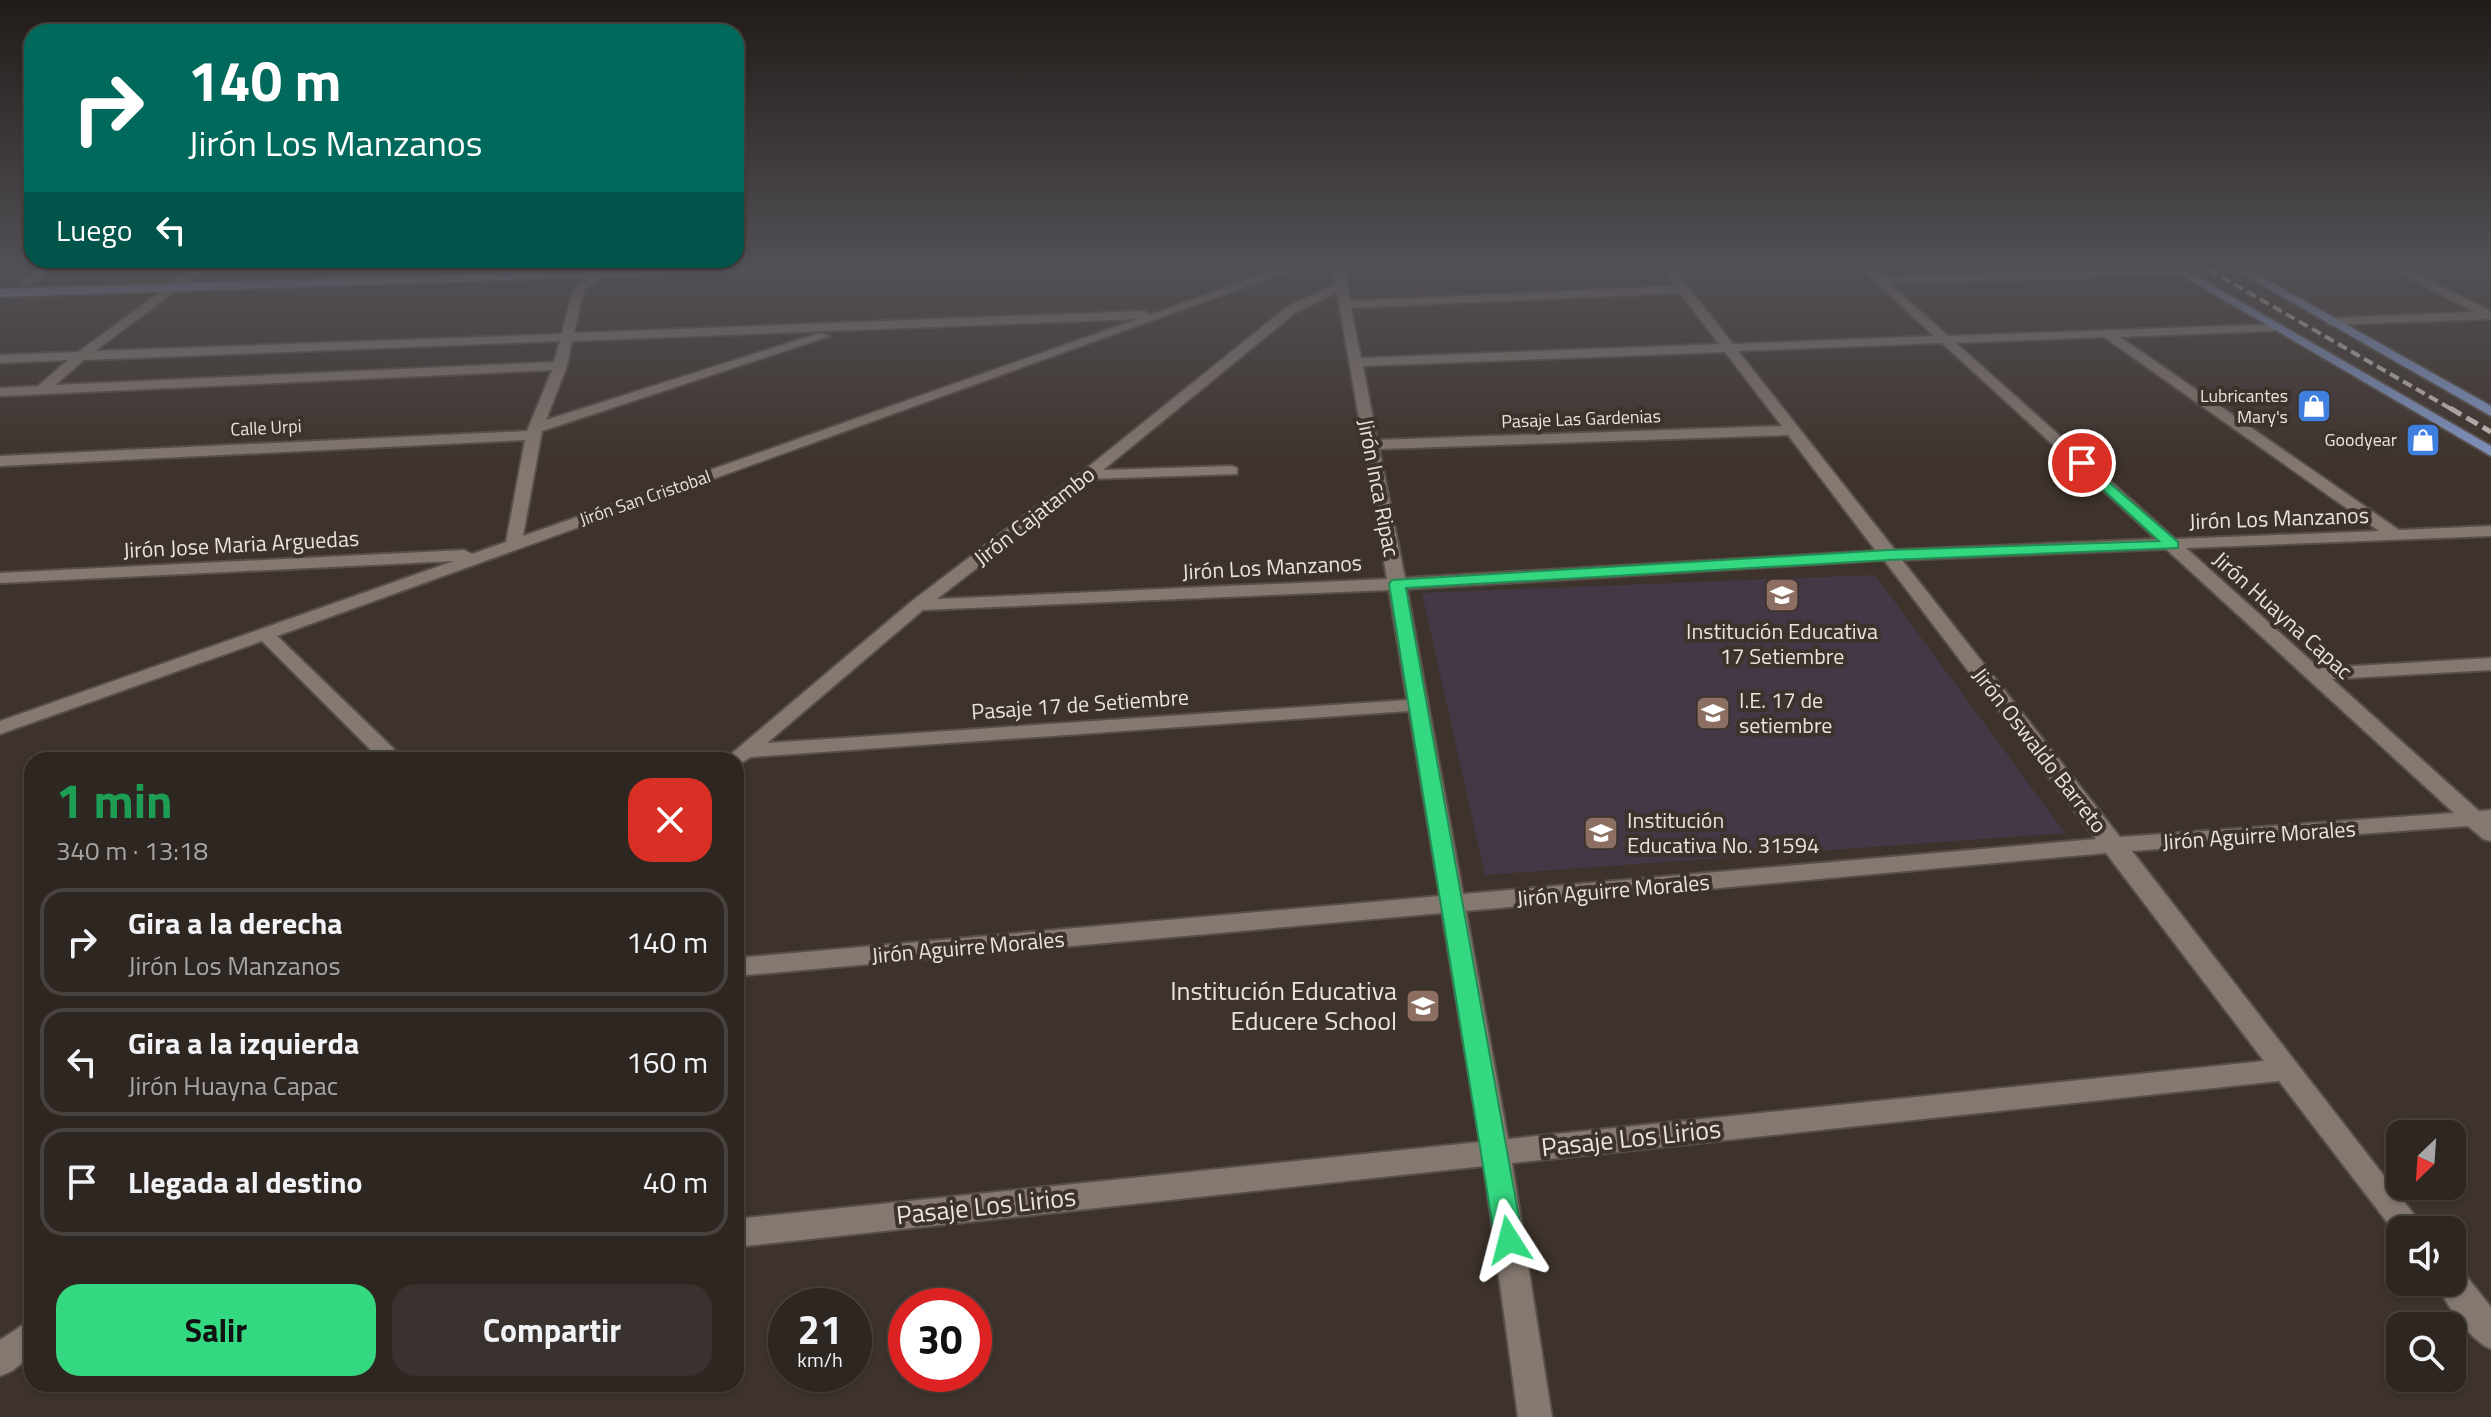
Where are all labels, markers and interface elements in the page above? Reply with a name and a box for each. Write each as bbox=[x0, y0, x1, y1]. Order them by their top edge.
text: 140 m bbox=[188, 38, 341, 123]
icon: right bbox=[56, 56, 160, 160]
text: Jirón Los Manzanos bbox=[188, 115, 482, 170]
text: Luego bbox=[56, 207, 133, 253]
icon: left bbox=[149, 208, 193, 252]
place label: Lubricantes Mary's bbox=[2200, 382, 2288, 430]
shop icon: Lubricantes Mary's bbox=[2295, 387, 2333, 425]
street label: Pasaje Las Gardenias bbox=[1501, 402, 1661, 435]
street label: Calle Urpi bbox=[230, 412, 302, 443]
street label: Jirón Inca Ripac bbox=[1349, 416, 1409, 560]
shop icon: Goodyear bbox=[2404, 421, 2442, 459]
place label: Goodyear bbox=[2325, 426, 2397, 453]
pin bbox=[2048, 429, 2116, 497]
icon: arrive bbox=[2060, 441, 2104, 485]
street label: Jirón Cajatambo bbox=[966, 458, 1102, 574]
street label: Jirón San Cristobal bbox=[575, 462, 714, 533]
street label: Jirón Los Manzanos bbox=[2188, 498, 2370, 538]
street label: Jirón Jose Maria Arguedas bbox=[122, 521, 360, 567]
street label: Jirón Huayna Capac bbox=[2206, 543, 2360, 687]
street label: Jirón Los Manzanos bbox=[1181, 545, 1363, 589]
school or university icon: Institución Educativa 17 Setiembre bbox=[1763, 576, 1801, 614]
place label: Institución Educativa 17 Setiembre bbox=[1686, 614, 1878, 673]
street label: Jirón Oswaldo Barreto bbox=[1964, 660, 2116, 840]
street label: Pasaje 17 de Setiembre bbox=[970, 679, 1190, 729]
place label: I.E. 17 de setiembre bbox=[1739, 683, 1832, 742]
school or university icon: I.E. 17 de setiembre bbox=[1694, 694, 1732, 732]
text: 1 min bbox=[56, 764, 173, 837]
button: close bbox=[628, 778, 712, 862]
place label: Institución Educativa No. 31594 bbox=[1627, 803, 1819, 862]
street label: Jirón Aguirre Morales bbox=[2161, 811, 2357, 859]
school or university icon: Institución Educativa No. 31594 bbox=[1582, 814, 1620, 852]
text: 340 m · 13:18 bbox=[56, 831, 208, 870]
street label: Jirón Aguirre Morales bbox=[1515, 865, 1711, 915]
text: Gira a la derecha bbox=[128, 900, 343, 946]
text: 140 m bbox=[626, 919, 708, 965]
icon: right bbox=[60, 920, 104, 964]
street label: Jirón Aguirre Morales bbox=[870, 922, 1066, 972]
text: Jirón Los Manzanos bbox=[128, 946, 341, 985]
place label: Institución Educativa Educere School bbox=[1170, 971, 1397, 1040]
school or university icon: Institución Educativa Educere School bbox=[1404, 987, 1442, 1025]
text: Gira a la izquierda bbox=[128, 1020, 359, 1066]
text: 160 m bbox=[626, 1039, 708, 1085]
icon: left bbox=[60, 1040, 104, 1084]
text: Jirón Huayna Capac bbox=[128, 1066, 338, 1105]
street label: Pasaje Los Lirios bbox=[1539, 1109, 1723, 1166]
north arrow bbox=[2386, 1120, 2466, 1200]
map controls bbox=[2386, 1120, 2466, 1392]
text: Llegada al destino bbox=[128, 1159, 362, 1205]
text: 40 m bbox=[643, 1159, 708, 1205]
icon: arrive bbox=[60, 1160, 104, 1204]
street label: Pasaje Los Lirios bbox=[894, 1177, 1078, 1234]
position arrow bbox=[1467, 1198, 1551, 1282]
button: sound bbox=[2386, 1216, 2466, 1296]
button: Salir bbox=[56, 1284, 376, 1376]
button: Compartir bbox=[392, 1284, 712, 1376]
speed limit sign: 30 bbox=[888, 1288, 992, 1392]
text: 21 bbox=[798, 1299, 842, 1360]
button: search bbox=[2386, 1312, 2466, 1392]
text: km/h bbox=[797, 1344, 843, 1375]

